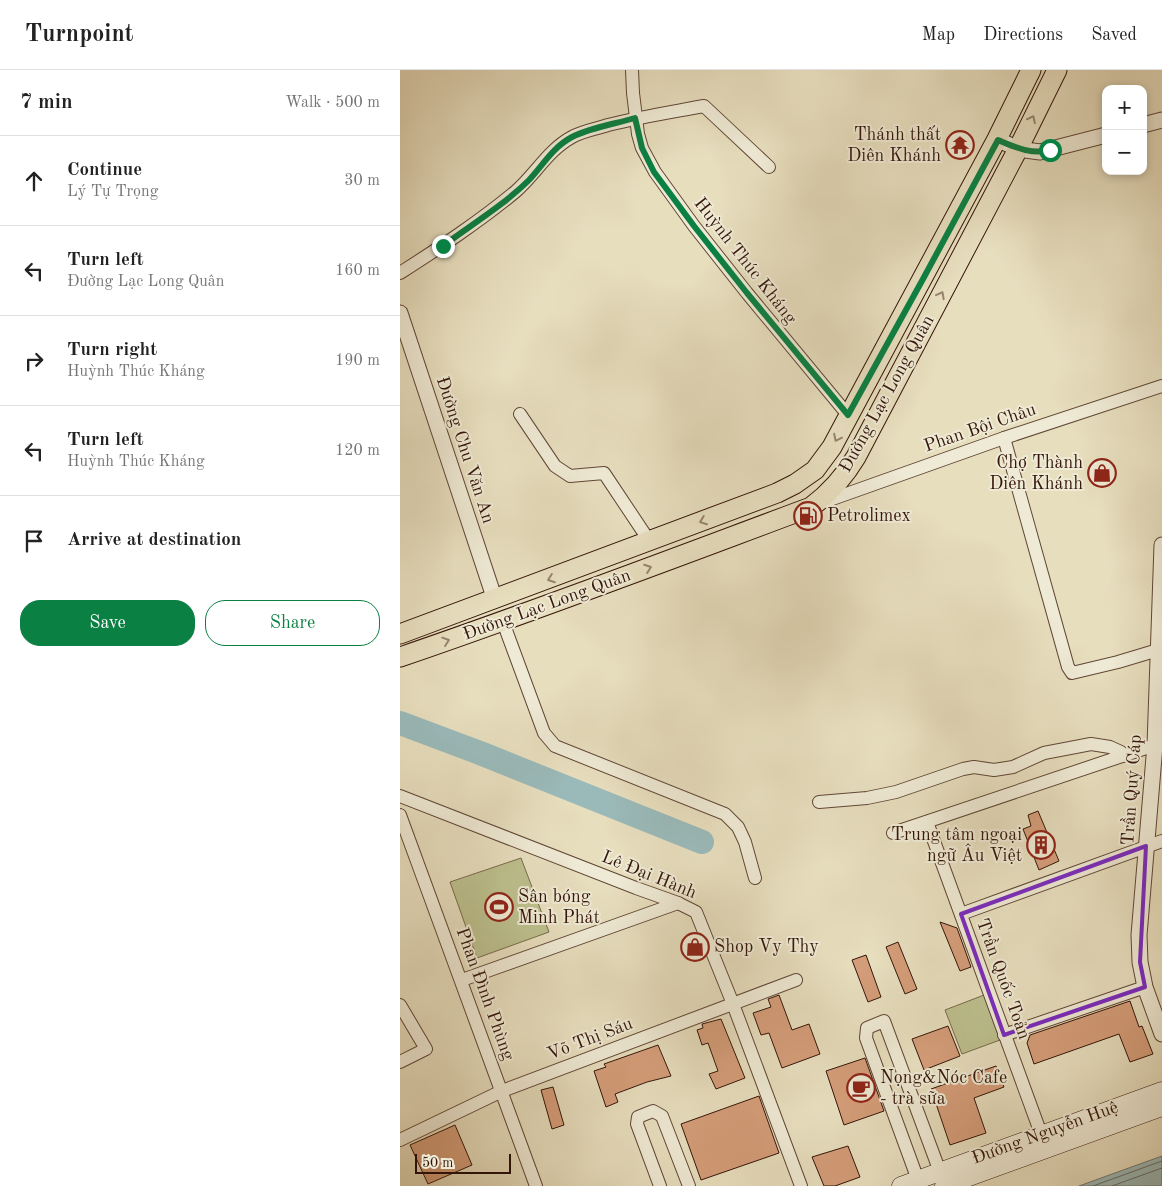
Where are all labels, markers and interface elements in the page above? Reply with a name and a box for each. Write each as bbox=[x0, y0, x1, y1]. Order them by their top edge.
text: Turnpoint bbox=[25, 23, 133, 47]
text: Map bbox=[922, 26, 955, 44]
text: Directions bbox=[983, 26, 1063, 44]
text: Saved bbox=[1091, 26, 1137, 44]
map controls bbox=[1102, 85, 1147, 175]
button: + bbox=[1102, 85, 1147, 130]
text: 7 min bbox=[20, 92, 73, 113]
text: Walk · 500 m bbox=[285, 95, 380, 111]
one-way arrow bbox=[1026, 116, 1036, 125]
place label: Thánh thất Diên Khánh bbox=[847, 125, 941, 165]
temple icon: Thánh thất Diên Khánh bbox=[945, 130, 975, 160]
button: − bbox=[1102, 130, 1147, 175]
route start bbox=[1039, 139, 1062, 162]
text: Continue bbox=[67, 161, 142, 180]
icon: ahead bbox=[20, 167, 48, 195]
text: 30 m bbox=[344, 173, 380, 189]
text: Lý Tự Trọng bbox=[67, 184, 158, 200]
street label: Huỳnh Thúc Kháng bbox=[690, 194, 800, 328]
route end bbox=[432, 235, 455, 258]
text: Turn left bbox=[67, 251, 144, 270]
icon: left bbox=[20, 257, 48, 285]
text: 160 m bbox=[335, 263, 380, 279]
text: Đường Lạc Long Quân bbox=[67, 274, 224, 290]
one-way arrow bbox=[935, 291, 945, 300]
street label: Đường Lạc Long Quân bbox=[836, 312, 938, 476]
text: Turn right bbox=[67, 341, 157, 360]
icon: right bbox=[20, 347, 48, 375]
text: 190 m bbox=[335, 353, 380, 369]
text: Huỳnh Thúc Kháng bbox=[67, 364, 205, 380]
street label: Đường Chu Văn An bbox=[433, 374, 497, 526]
street label: Phan Bội Châu bbox=[922, 400, 1039, 456]
text: Turn left bbox=[67, 431, 144, 450]
one-way arrow bbox=[833, 433, 843, 442]
icon: left bbox=[20, 437, 48, 465]
text: 120 m bbox=[335, 443, 380, 459]
text: Huỳnh Thúc Kháng bbox=[67, 454, 205, 470]
place label: Chợ Thành Diên Khánh bbox=[989, 454, 1083, 493]
shop icon: Chợ Thành Diên Khánh bbox=[1087, 458, 1117, 488]
fuel station icon: Petrolimex bbox=[793, 501, 823, 531]
place label: Petrolimex bbox=[827, 507, 911, 525]
one-way arrow bbox=[699, 515, 708, 526]
icon: arrive bbox=[20, 527, 48, 555]
text: Arrive at destination bbox=[67, 531, 241, 550]
one-way arrow bbox=[643, 564, 652, 574]
street label: Đường Lạc Long Quân bbox=[461, 566, 633, 644]
one-way arrow bbox=[547, 573, 556, 583]
button: Save bbox=[20, 600, 195, 646]
button: Share bbox=[205, 600, 380, 646]
one-way arrow bbox=[441, 637, 450, 647]
street label: Trần Quý Cáp bbox=[1116, 734, 1145, 846]
place label: Trung tâm ngoại ngữ Âu Việt bbox=[891, 826, 1022, 865]
building icon: Trung tâm ngoại ngữ Âu Việt bbox=[1026, 830, 1056, 860]
street label: Lê Đại Hành bbox=[599, 848, 699, 902]
place label: Sân bóng Minh Phát bbox=[518, 888, 600, 927]
sports icon: Sân bóng Minh Phát bbox=[484, 892, 514, 922]
street label: Trần Quốc Toản bbox=[973, 915, 1036, 1042]
street label: Phan Đình Phùng bbox=[453, 925, 517, 1063]
shop icon: Shop Vy Thy bbox=[680, 932, 710, 962]
place label: Shop Vy Thy bbox=[714, 938, 819, 956]
street label: Võ Thị Sáu bbox=[545, 1014, 636, 1064]
place label: Nọng&Nóc Cafe - trà sữa bbox=[880, 1069, 1007, 1108]
cafe icon: Nọng&Nóc Cafe - trà sữa bbox=[846, 1073, 876, 1103]
street label: Đường Nguyễn Huệ bbox=[969, 1096, 1121, 1168]
scale bar bbox=[415, 1151, 511, 1174]
text: 50 m bbox=[422, 1156, 453, 1170]

